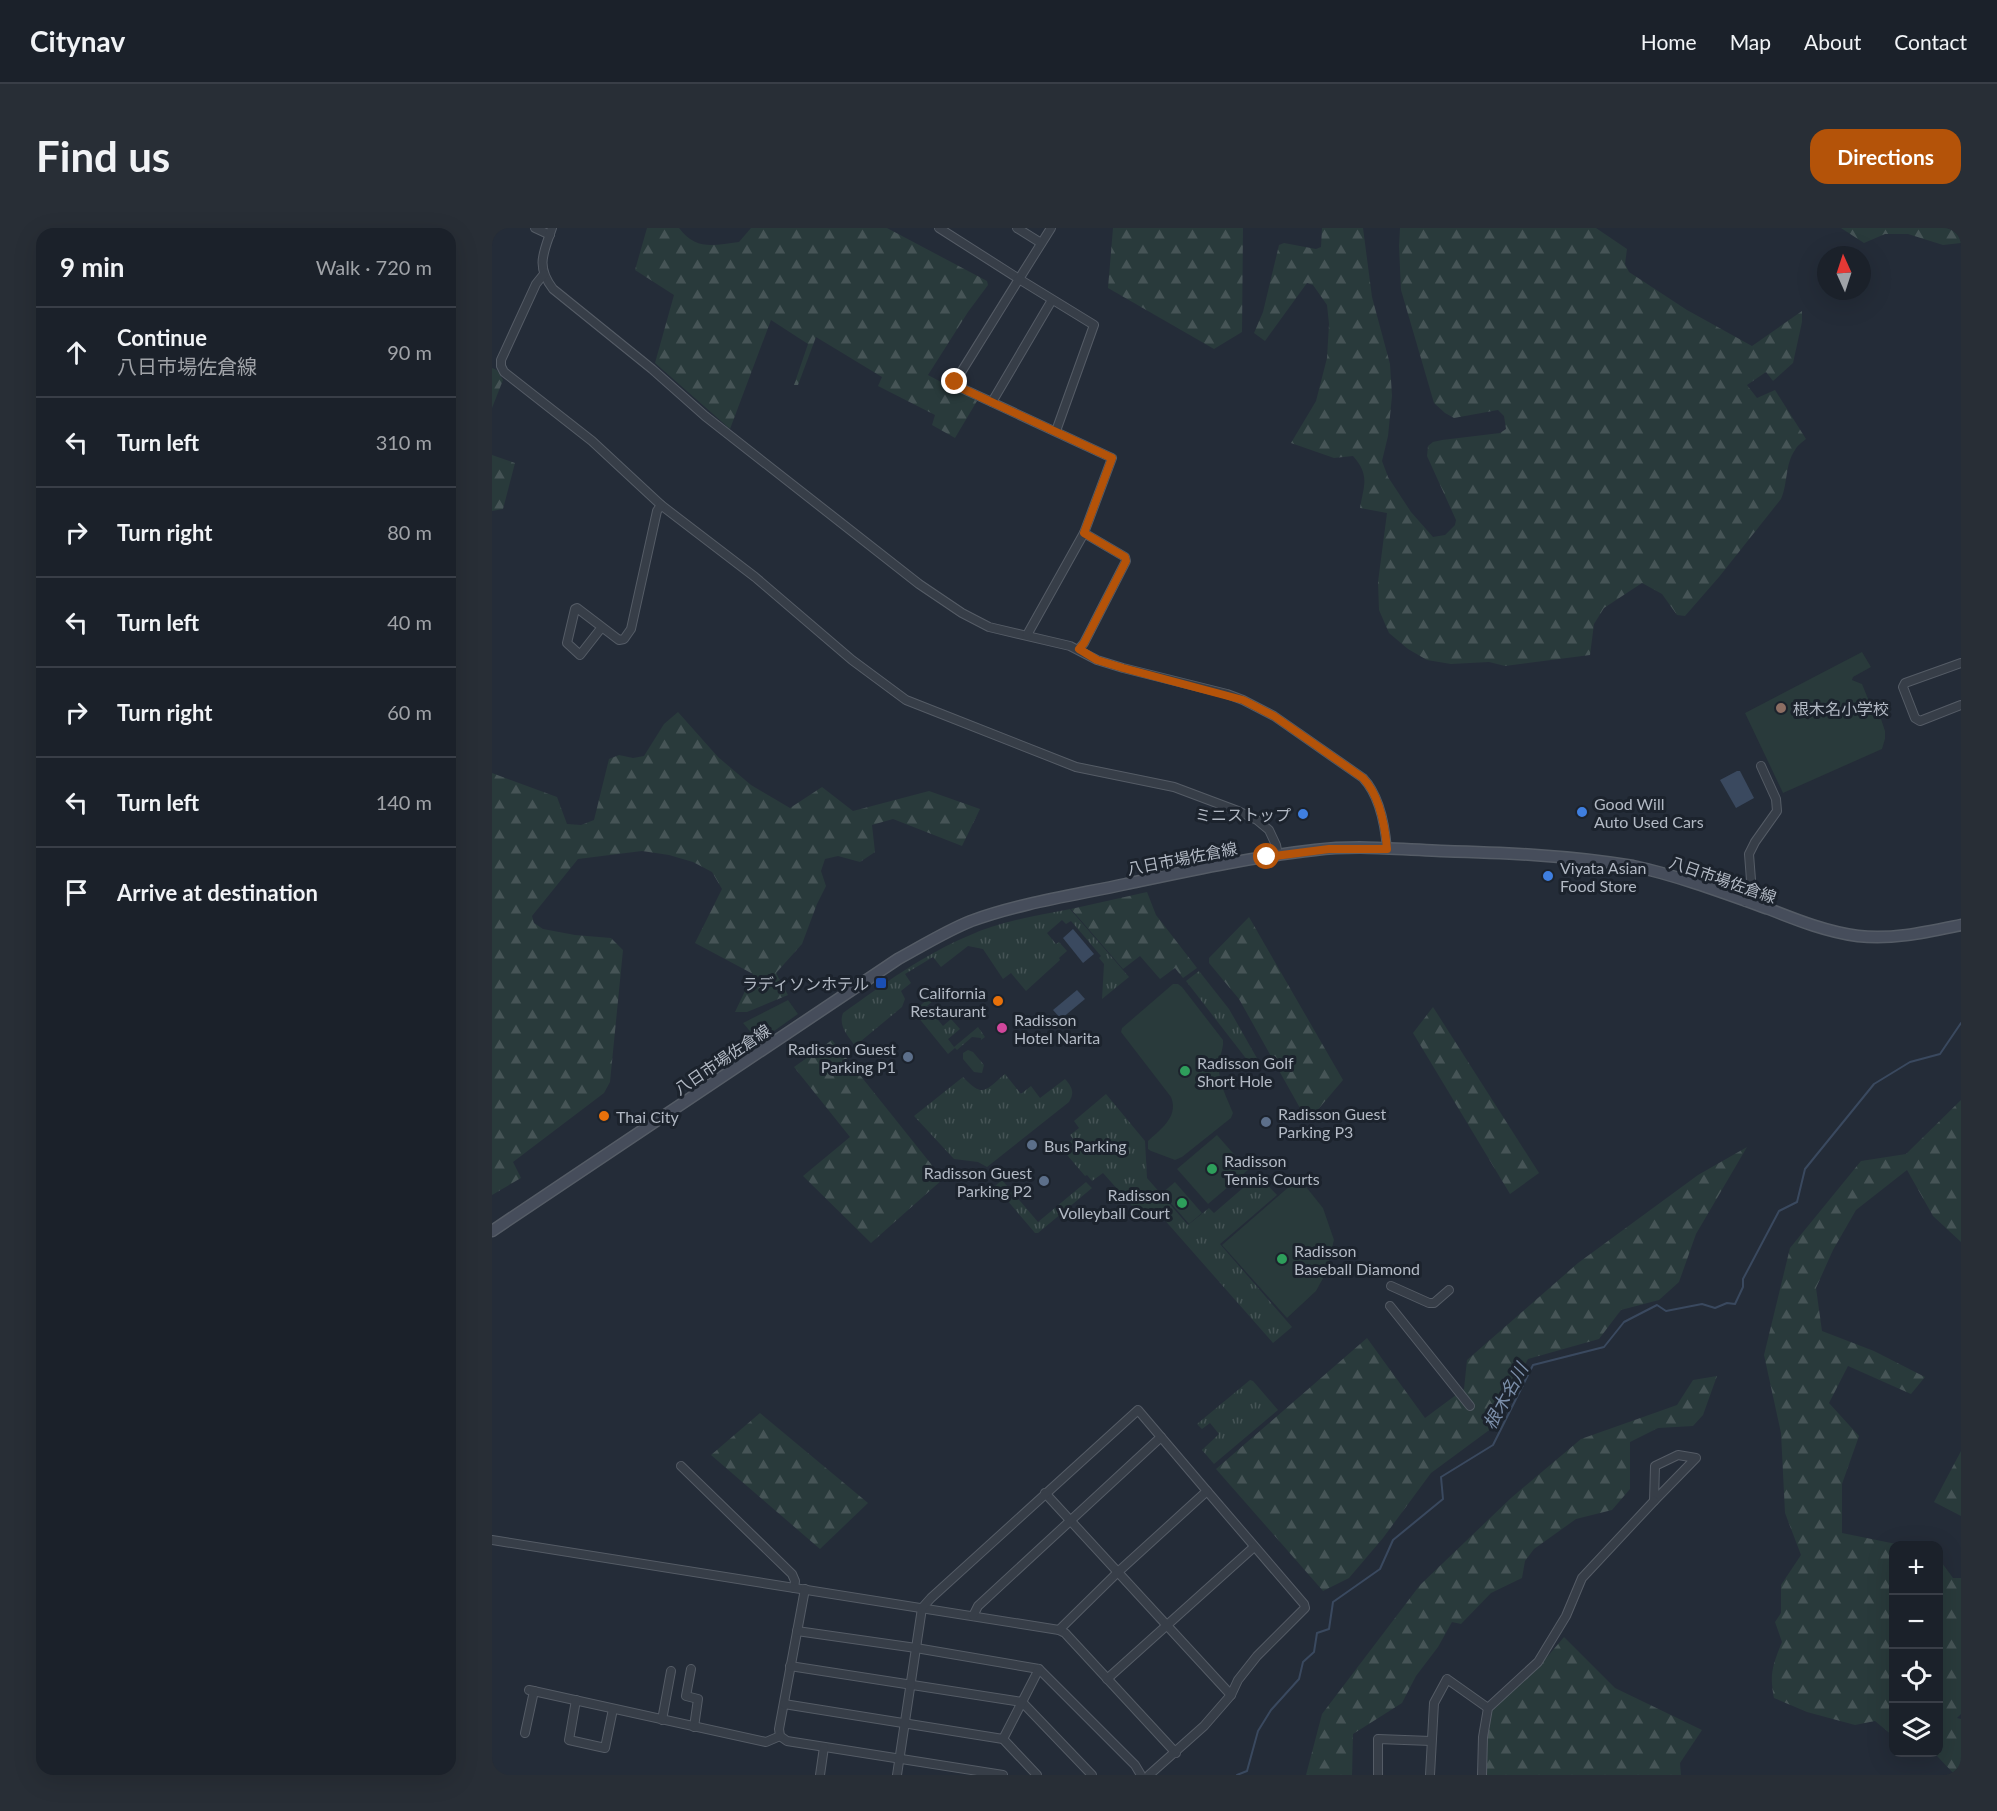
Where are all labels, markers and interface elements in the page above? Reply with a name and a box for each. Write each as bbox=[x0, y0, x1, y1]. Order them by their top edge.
text: Citynav bbox=[30, 24, 125, 58]
text: Home bbox=[1641, 29, 1697, 54]
text: Map bbox=[1730, 29, 1771, 54]
text: About bbox=[1804, 29, 1861, 54]
text: Contact bbox=[1894, 29, 1967, 54]
button: Directions bbox=[1810, 129, 1961, 184]
text: Find us bbox=[36, 131, 170, 181]
north arrow bbox=[1817, 246, 1871, 300]
text: 9 min bbox=[60, 251, 124, 283]
text: Walk · 720 m bbox=[316, 255, 432, 279]
text: Continue bbox=[117, 324, 207, 351]
icon: ahead bbox=[60, 336, 93, 369]
text: 90 m bbox=[387, 340, 432, 364]
text: 八日市場佐倉線 bbox=[117, 354, 257, 378]
route end bbox=[941, 368, 967, 394]
icon: left bbox=[60, 426, 93, 459]
text: Turn left bbox=[117, 429, 199, 456]
text: 310 m bbox=[376, 430, 432, 454]
icon: right bbox=[60, 516, 93, 549]
text: Turn right bbox=[117, 519, 212, 546]
text: 80 m bbox=[387, 520, 432, 544]
icon: left bbox=[60, 606, 93, 639]
text: Turn left bbox=[117, 609, 199, 636]
text: 40 m bbox=[387, 610, 432, 634]
icon: right bbox=[60, 696, 93, 729]
text: Turn right bbox=[117, 699, 212, 726]
place label: 根木名小学校 bbox=[1793, 699, 1889, 718]
text: 60 m bbox=[387, 700, 432, 724]
marker: 根木名小学校 bbox=[1774, 701, 1788, 715]
icon: left bbox=[60, 786, 93, 819]
text: Turn left bbox=[117, 789, 199, 816]
text: 140 m bbox=[376, 790, 432, 814]
place label: Good Will Auto Used Cars bbox=[1594, 794, 1704, 831]
place label: ミニストップ bbox=[1195, 805, 1291, 824]
marker: Good Will Auto Used Cars bbox=[1575, 805, 1589, 819]
marker: ミニストップ bbox=[1296, 807, 1310, 821]
street label: 八日市場佐倉線 bbox=[1125, 838, 1239, 878]
route start bbox=[1253, 843, 1279, 869]
street label: 八日市場佐倉線 bbox=[1667, 852, 1779, 906]
place label: Viyata Asian Food Store bbox=[1560, 858, 1646, 895]
marker: Viyata Asian Food Store bbox=[1541, 869, 1555, 883]
icon: arrive bbox=[60, 876, 93, 909]
text: Arrive at destination bbox=[117, 879, 318, 906]
place label: ラディソンホテル bbox=[742, 974, 869, 993]
marker: ラディソンホテル bbox=[874, 976, 888, 990]
place label: California Restaurant bbox=[910, 983, 986, 1020]
marker: California Restaurant bbox=[991, 994, 1005, 1008]
place label: Radisson Hotel Narita bbox=[1014, 1010, 1100, 1047]
street label: 八日市場佐倉線 bbox=[670, 1020, 774, 1098]
marker: Radisson Hotel Narita bbox=[995, 1021, 1009, 1035]
place label: Radisson Guest Parking P1 bbox=[788, 1039, 896, 1076]
marker: Radisson Guest Parking P1 bbox=[901, 1050, 915, 1064]
place label: Radisson Golf Short Hole bbox=[1197, 1053, 1294, 1090]
marker: Radisson Golf Short Hole bbox=[1178, 1064, 1192, 1078]
place label: Radisson Guest Parking P3 bbox=[1278, 1104, 1386, 1141]
place label: Thai City bbox=[616, 1107, 679, 1126]
marker: Thai City bbox=[597, 1109, 611, 1123]
marker: Radisson Guest Parking P3 bbox=[1259, 1115, 1273, 1129]
place label: Bus Parking bbox=[1044, 1136, 1126, 1155]
marker: Bus Parking bbox=[1025, 1138, 1039, 1152]
place label: Radisson Tennis Courts bbox=[1224, 1151, 1320, 1188]
marker: Radisson Tennis Courts bbox=[1205, 1162, 1219, 1176]
place label: Radisson Guest Parking P2 bbox=[924, 1163, 1032, 1200]
marker: Radisson Guest Parking P2 bbox=[1037, 1174, 1051, 1188]
place label: Radisson Volleyball Court bbox=[1059, 1185, 1170, 1222]
marker: Radisson Volleyball Court bbox=[1175, 1196, 1189, 1210]
place label: Radisson Baseball Diamond bbox=[1294, 1241, 1420, 1278]
marker: Radisson Baseball Diamond bbox=[1275, 1252, 1289, 1266]
water label: 根木名川 bbox=[1478, 1357, 1533, 1433]
map controls bbox=[1889, 1541, 1943, 1757]
button: + bbox=[1889, 1541, 1943, 1595]
button: − bbox=[1889, 1595, 1943, 1649]
button: locate bbox=[1889, 1649, 1943, 1703]
button: layers bbox=[1889, 1703, 1943, 1757]

